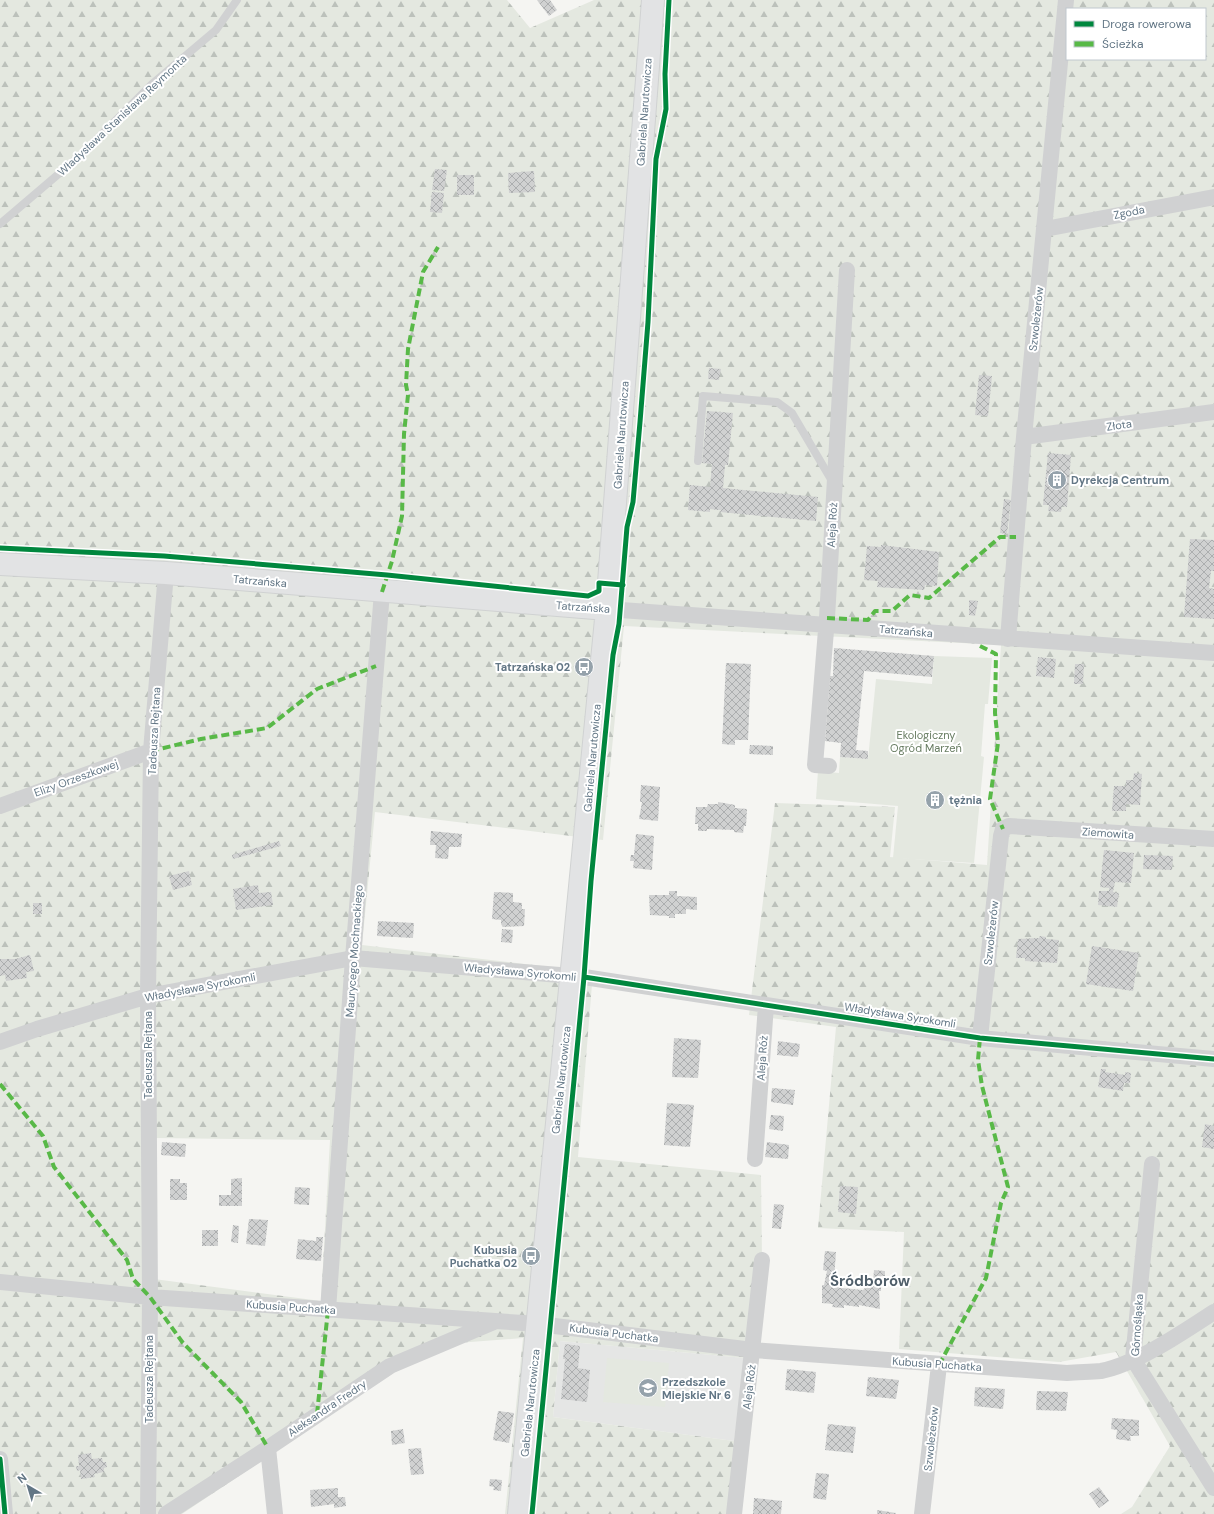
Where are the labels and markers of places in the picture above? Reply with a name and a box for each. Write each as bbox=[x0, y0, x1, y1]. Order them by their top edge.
building icon: Dyrekcja Centrum bbox=[1046, 469, 1068, 491]
place label: Dyrekcja Centrum bbox=[1071, 473, 1169, 487]
bus stop icon: Tatrzańska 02 bbox=[573, 656, 595, 678]
place label: Tatrzańska 02 bbox=[495, 660, 570, 674]
building icon: tężnia bbox=[924, 789, 946, 811]
place label: tężnia bbox=[949, 793, 982, 807]
place label: Kubusia Puchatka 02 bbox=[450, 1243, 517, 1270]
bus stop icon: Kubusia Puchatka 02 bbox=[520, 1245, 542, 1267]
place label: Przedszkole Miejskie Nr 6 bbox=[662, 1375, 731, 1402]
school or university icon: Przedszkole Miejskie Nr 6 bbox=[637, 1377, 659, 1399]

